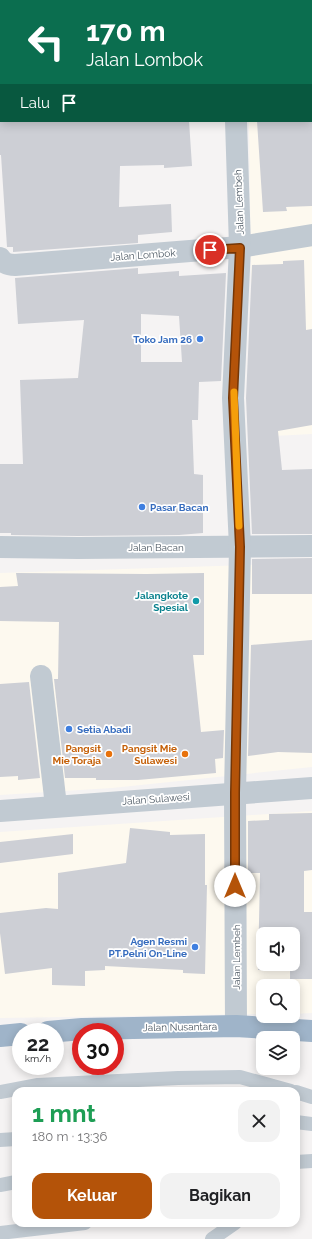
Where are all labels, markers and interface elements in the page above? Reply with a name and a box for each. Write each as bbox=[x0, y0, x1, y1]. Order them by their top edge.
text: 170 m bbox=[86, 15, 166, 48]
icon: left bbox=[20, 16, 72, 68]
text: Jalan Lombok bbox=[86, 49, 203, 70]
icon: arrive bbox=[58, 92, 80, 114]
text: Lalu bbox=[20, 94, 50, 112]
street label: Jalan Lembeh bbox=[232, 169, 246, 235]
pin bbox=[193, 233, 227, 267]
icon: arrive bbox=[199, 239, 221, 261]
street label: Jalan Lombok bbox=[110, 247, 176, 263]
place label: Toko Jam 26 bbox=[133, 334, 192, 345]
marker: Toko Jam 26 bbox=[195, 334, 205, 344]
marker: Pasar Bacan bbox=[137, 502, 147, 512]
place label: Pasar Bacan bbox=[150, 502, 209, 513]
street label: Jalan Bacan bbox=[128, 542, 184, 553]
place label: Jalangkote Spesial bbox=[135, 590, 189, 613]
marker: Jalangkote Spesial bbox=[191, 596, 201, 606]
marker: Setia Abadi bbox=[64, 724, 74, 734]
place label: Setia Abadi bbox=[77, 724, 131, 735]
place label: Pangsit Mie Toraja bbox=[53, 743, 101, 766]
place label: Pangsit Mie Sulawesi bbox=[122, 743, 177, 766]
marker: Pangsit Mie Toraja bbox=[104, 749, 114, 759]
marker: Pangsit Mie Sulawesi bbox=[180, 749, 190, 759]
street label: Jalan Sulawesi bbox=[122, 791, 190, 807]
position arrow bbox=[214, 865, 256, 907]
street label: Jalan Lembeh bbox=[231, 924, 242, 990]
map controls bbox=[256, 927, 300, 1075]
button: sound bbox=[256, 927, 300, 971]
place label: Agen Resmi PT.Pelni On-Line bbox=[109, 936, 187, 959]
marker: Agen Resmi PT.Pelni On-Line bbox=[190, 942, 200, 952]
button: search bbox=[256, 979, 300, 1023]
street label: Jalan Nusantara bbox=[143, 1021, 217, 1033]
speed limit sign: 30 bbox=[72, 1023, 124, 1075]
button: layers bbox=[256, 1031, 300, 1075]
text: 22 bbox=[27, 1032, 49, 1056]
text: km/h bbox=[25, 1053, 51, 1064]
text: 1 mnt bbox=[32, 1099, 96, 1128]
button: close bbox=[238, 1100, 280, 1142]
text: 180 m · 13:36 bbox=[32, 1129, 107, 1144]
button: Keluar bbox=[32, 1173, 152, 1219]
button: Bagikan bbox=[160, 1173, 280, 1219]

